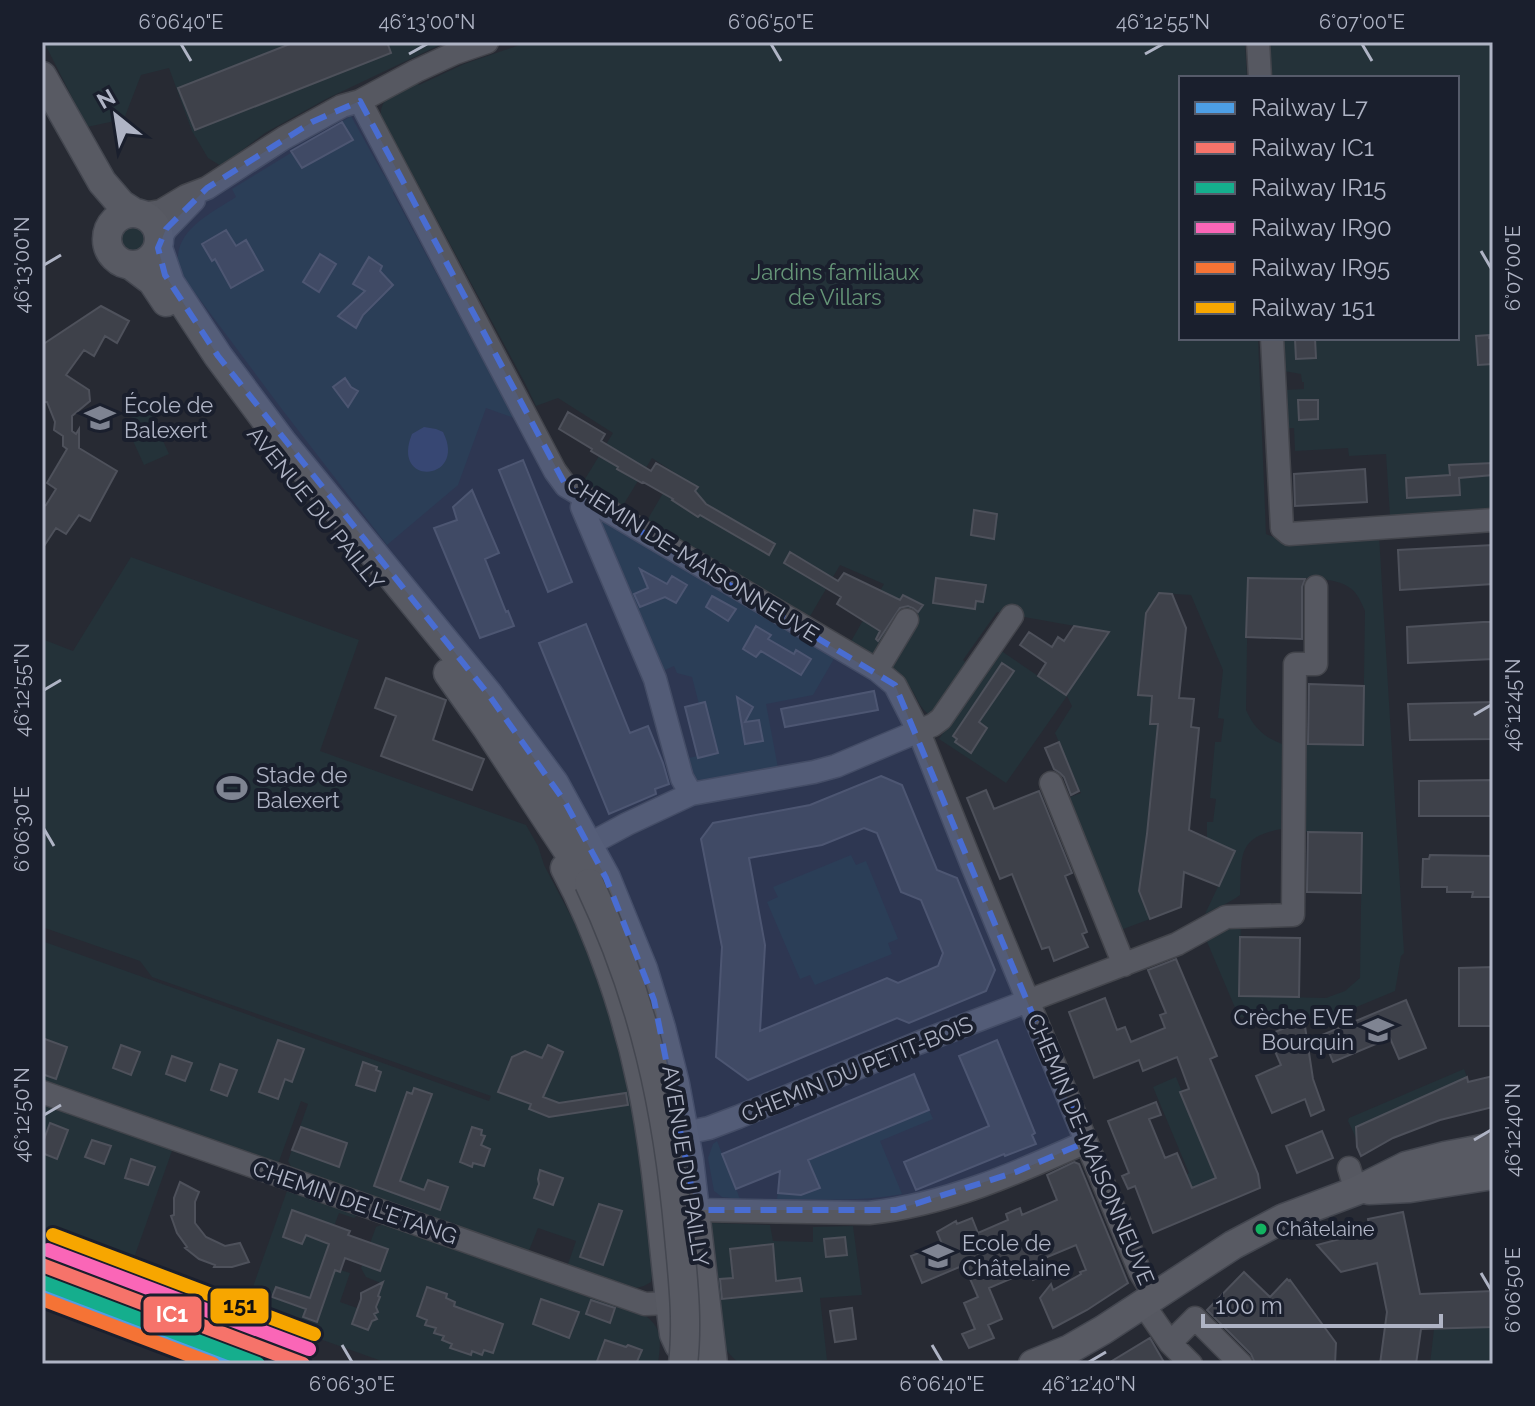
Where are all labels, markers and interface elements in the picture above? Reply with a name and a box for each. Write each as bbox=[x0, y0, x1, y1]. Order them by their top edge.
text: 6°06'40"E bbox=[139, 10, 223, 34]
text: 46°13'00"N bbox=[379, 10, 475, 34]
text: 6°06'50"E bbox=[728, 10, 814, 34]
text: 46°12'55"N bbox=[1116, 10, 1210, 34]
text: 6°07'00"E bbox=[1319, 10, 1405, 34]
north arrow bbox=[76, 76, 156, 156]
legend bbox=[1179, 76, 1459, 340]
text: N bbox=[92, 83, 120, 114]
text: Railway L7 bbox=[1251, 93, 1368, 122]
text: Railway IC1 bbox=[1251, 133, 1374, 162]
text: Railway IR15 bbox=[1251, 173, 1386, 202]
text: Railway IR90 bbox=[1251, 213, 1392, 242]
text: 46°13'00"N bbox=[10, 217, 34, 313]
text: 6°07'00"E bbox=[1501, 225, 1525, 311]
text: Railway IR95 bbox=[1251, 253, 1390, 282]
park label: Jardins familiaux de Villars bbox=[751, 259, 919, 310]
text: Railway 151 bbox=[1251, 293, 1375, 322]
place label: École de Balexert bbox=[124, 392, 213, 443]
school or university icon: École de Balexert bbox=[83, 401, 117, 435]
street label: AVENUE DU PAILLY bbox=[242, 421, 390, 595]
street label: CHEMIN DE-MAISONNEUVE bbox=[562, 471, 824, 647]
text: 46°12'55"N bbox=[10, 643, 34, 737]
text: 46°12'45"N bbox=[1501, 659, 1525, 751]
place label: Stade de Balexert bbox=[256, 762, 347, 813]
sports icon: Stade de Balexert bbox=[215, 771, 249, 805]
text: 6°06'30"E bbox=[10, 786, 34, 872]
place label: Crèche EVE Bourquin bbox=[1233, 1004, 1354, 1055]
street label: CHEMIN DE-MAISONNEUVE bbox=[1022, 1009, 1160, 1289]
street label: CHEMIN DU PETIT-BOIS bbox=[737, 1011, 977, 1127]
school or university icon: Crèche EVE Bourquin bbox=[1361, 1013, 1395, 1047]
street label: AVENUE DU PAILLY bbox=[657, 1064, 715, 1268]
text: 46°12'50"N bbox=[10, 1067, 34, 1163]
text: 46°12'40"N bbox=[1501, 1083, 1525, 1177]
street label: CHEMIN DE L'ETANG bbox=[249, 1155, 461, 1249]
place label: Châtelaine bbox=[1276, 1217, 1375, 1241]
marker: Châtelaine bbox=[1253, 1221, 1269, 1237]
place label: Ecole de Châtelaine bbox=[962, 1230, 1071, 1281]
school or university icon: Ecole de Châtelaine bbox=[921, 1239, 955, 1273]
text: 6°06'50"E bbox=[1501, 1247, 1525, 1333]
scale bar bbox=[1203, 1278, 1441, 1328]
line badge: 151 bbox=[209, 1287, 270, 1325]
text: 100 m bbox=[1215, 1291, 1283, 1320]
text: 151 bbox=[223, 1292, 257, 1318]
line badge: IC1 bbox=[142, 1295, 203, 1334]
text: IC1 bbox=[156, 1301, 188, 1327]
text: 6°06'30"E bbox=[309, 1372, 395, 1396]
text: 6°06'40"E bbox=[900, 1372, 984, 1396]
text: 46°12'40"N bbox=[1042, 1372, 1136, 1396]

